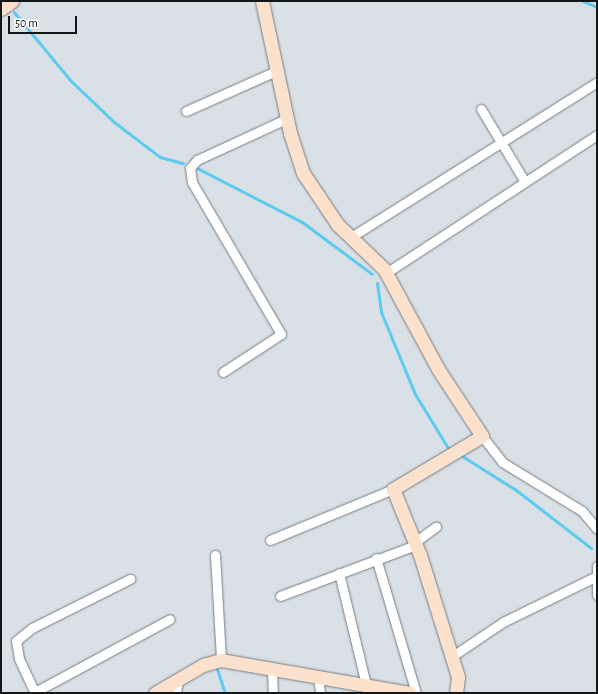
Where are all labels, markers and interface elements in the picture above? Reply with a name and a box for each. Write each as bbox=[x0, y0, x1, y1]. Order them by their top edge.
scale bar bbox=[10, 8, 79, 34]
text: 50 m bbox=[15, 17, 38, 29]

